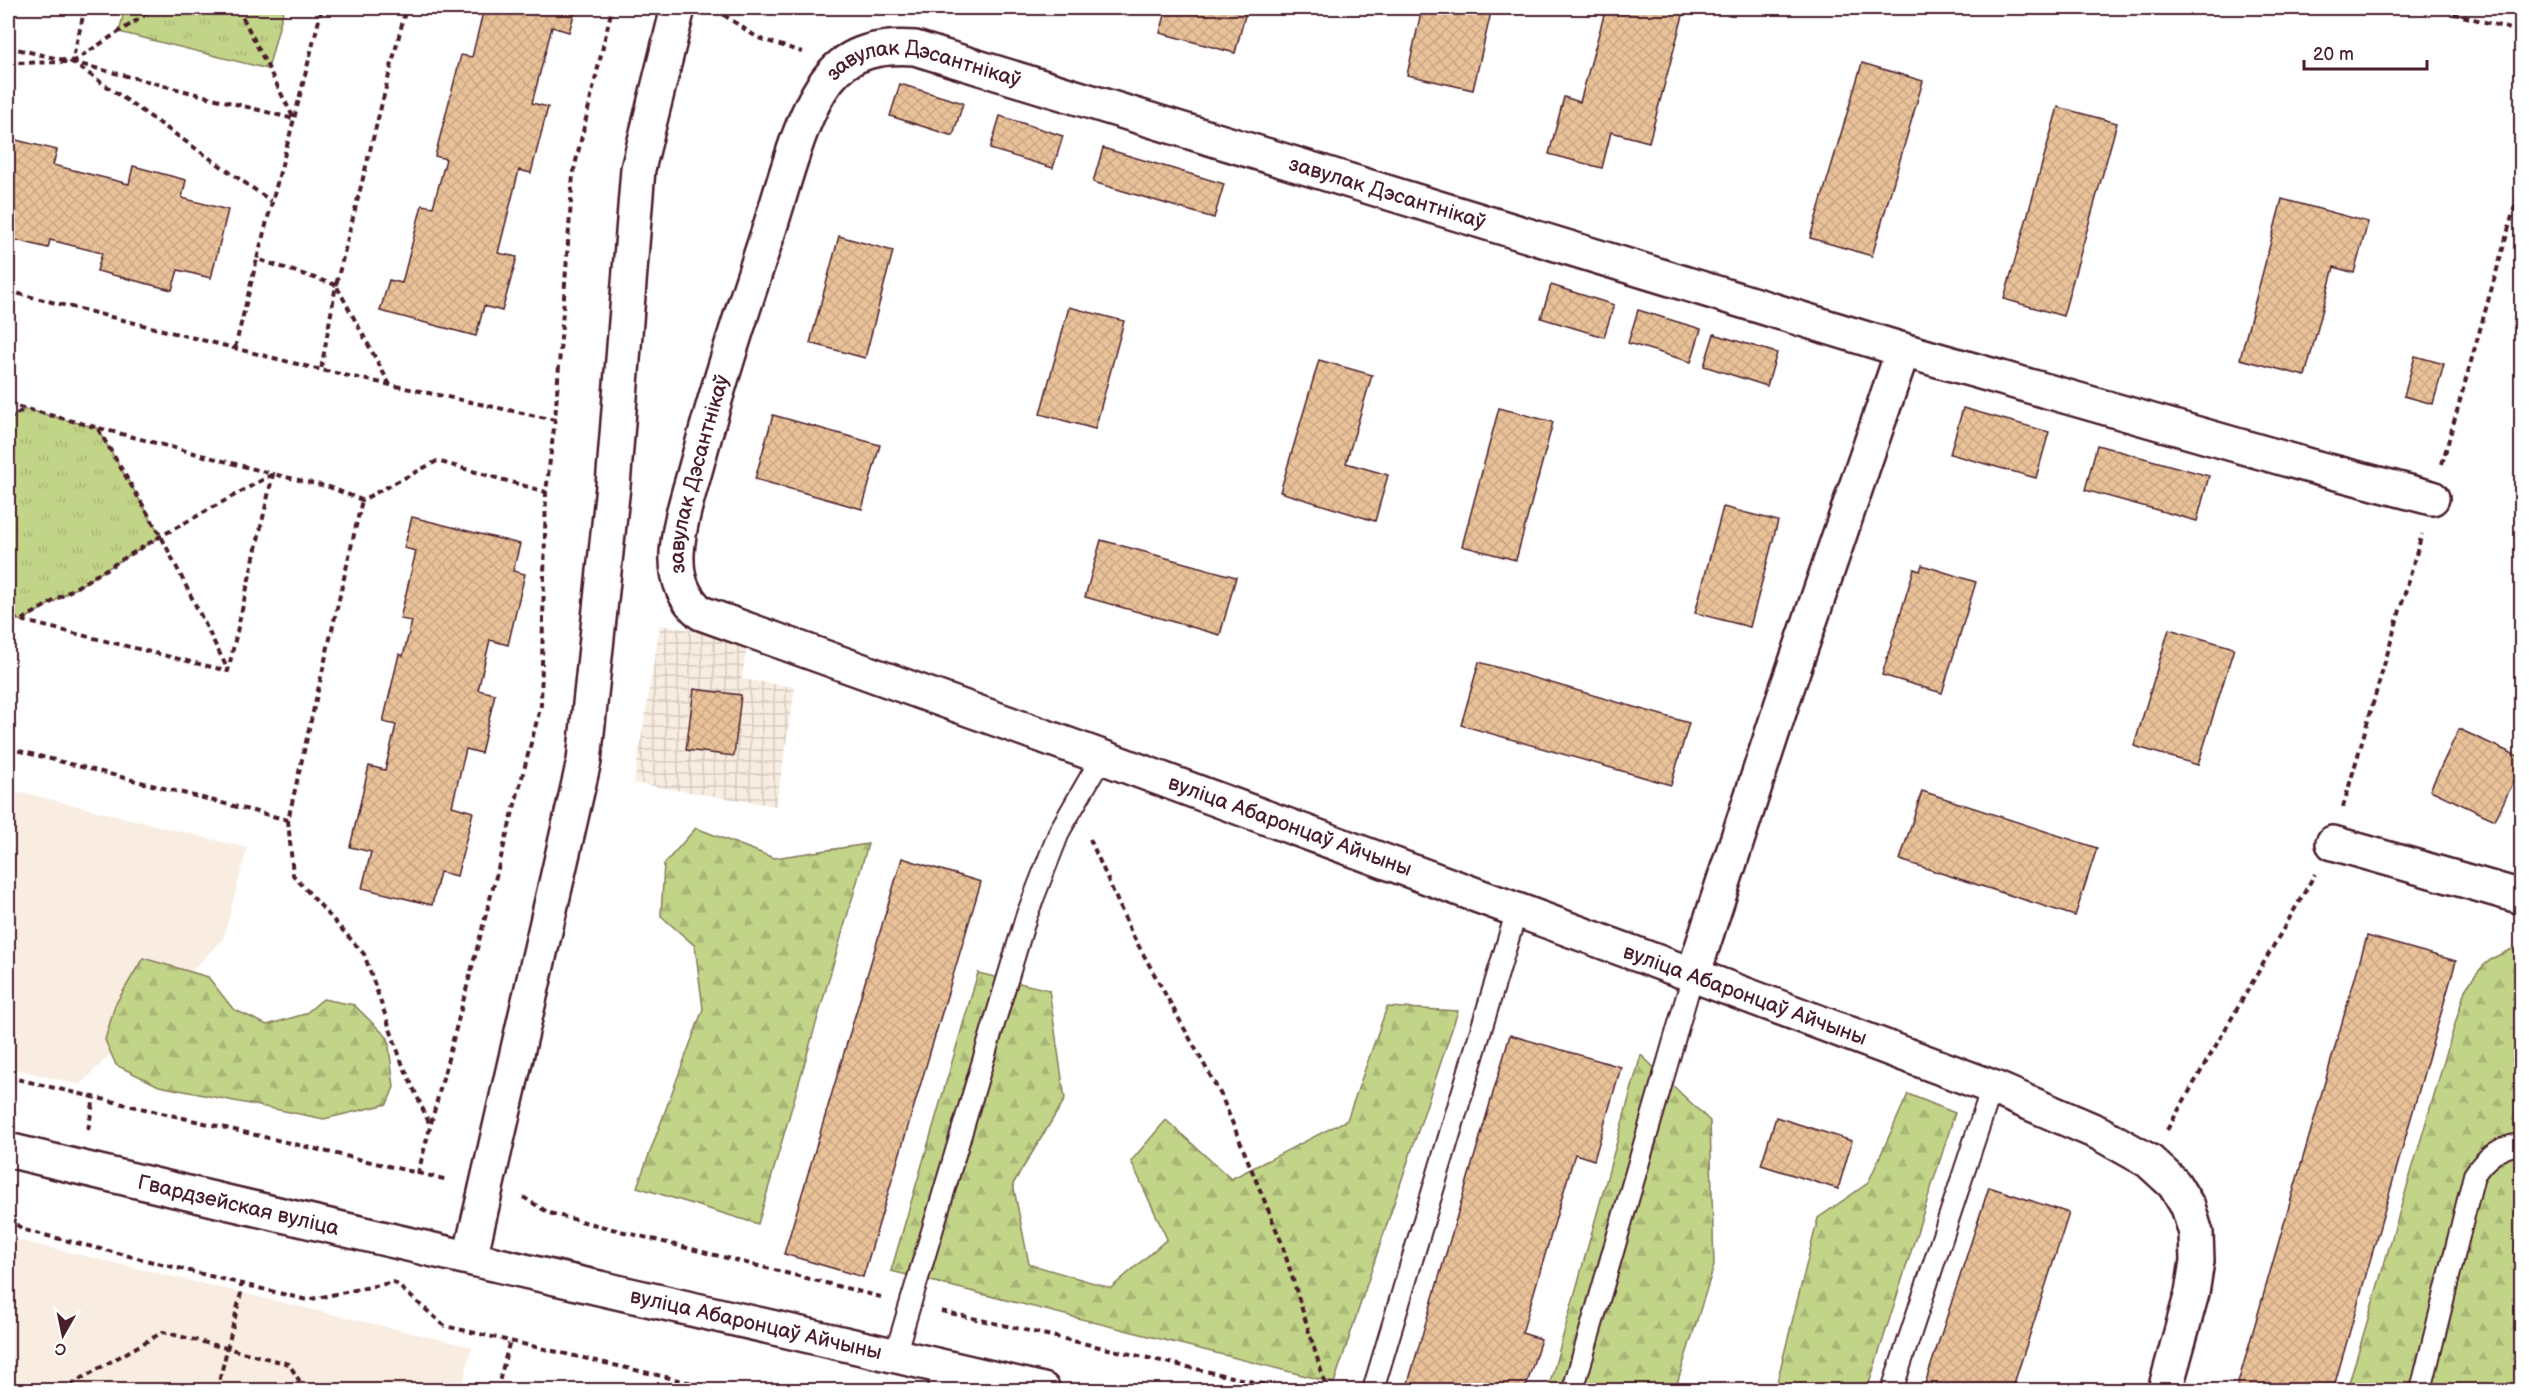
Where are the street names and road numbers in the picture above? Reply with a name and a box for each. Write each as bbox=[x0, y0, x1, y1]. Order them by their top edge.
street label: завулак Дэсантнікаў bbox=[825, 70, 1029, 98]
street label: завулак Дэсантнікаў bbox=[1286, 151, 1489, 234]
street label: завулак Дэсантнікаў bbox=[664, 371, 735, 575]
street label: вуліца Абаронцаў Айчыны bbox=[1165, 770, 1415, 882]
street label: вуліца Абаронцаў Айчыны bbox=[1620, 939, 1870, 1051]
street label: Гвардзейская вуліца bbox=[135, 1169, 342, 1241]
street label: вуліца Абаронцаў Айчыны bbox=[628, 1283, 884, 1365]

